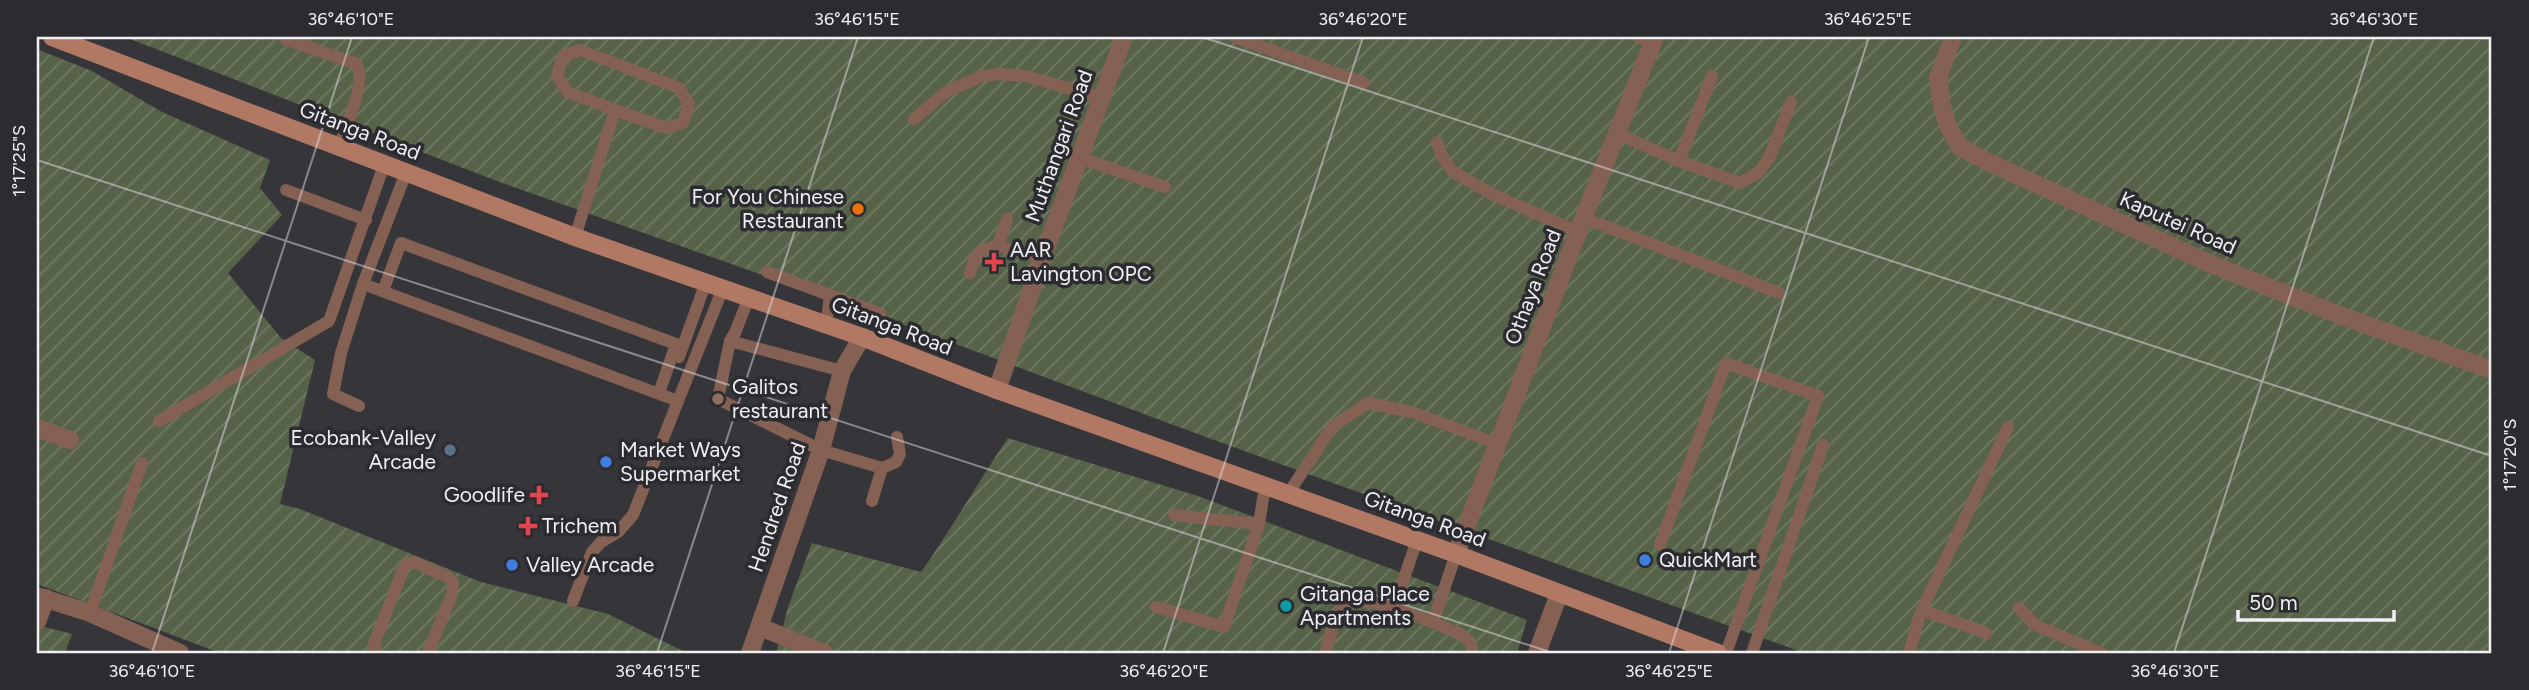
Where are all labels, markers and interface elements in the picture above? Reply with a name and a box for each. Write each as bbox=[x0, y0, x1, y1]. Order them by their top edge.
text: 36°46'10"E bbox=[308, 8, 394, 30]
text: 36°46'15"E bbox=[814, 8, 900, 30]
text: 36°46'20"E bbox=[1318, 8, 1408, 30]
text: 36°46'25"E bbox=[1824, 8, 1912, 30]
text: 36°46'30"E bbox=[2329, 8, 2419, 30]
street label: Muthangari Road bbox=[1019, 66, 1098, 225]
street label: Gitanga Road bbox=[296, 96, 424, 165]
text: 1°17'25"S bbox=[8, 125, 30, 197]
place label: For You Chinese Restaurant bbox=[692, 184, 844, 233]
street label: Kaputei Road bbox=[2116, 186, 2240, 259]
marker: For You Chinese Restaurant bbox=[850, 201, 866, 217]
street label: Othaya Road bbox=[1499, 226, 1566, 348]
place label: AAR Lavington OPC bbox=[1010, 237, 1152, 286]
marker: AAR Lavington OPC bbox=[984, 252, 1004, 272]
street label: Gitanga Road bbox=[828, 291, 956, 360]
place label: Galitos restaurant bbox=[732, 374, 828, 423]
marker: Galitos restaurant bbox=[710, 391, 726, 407]
text: 1°17'20"S bbox=[2499, 418, 2521, 492]
place label: Ecobank-Valley Arcade bbox=[290, 425, 436, 474]
place label: Market Ways Supermarket bbox=[620, 437, 741, 486]
street label: Hendred Road bbox=[743, 439, 810, 575]
marker: Ecobank-Valley Arcade bbox=[442, 442, 458, 458]
marker: Market Ways Supermarket bbox=[598, 454, 614, 470]
place label: Goodlife bbox=[444, 482, 525, 507]
street label: Gitanga Road bbox=[1361, 485, 1489, 552]
marker: Goodlife bbox=[531, 487, 547, 503]
place label: Trichem bbox=[542, 513, 617, 538]
marker: Trichem bbox=[520, 518, 536, 534]
place label: QuickMart bbox=[1659, 547, 1757, 572]
place label: Valley Arcade bbox=[526, 552, 654, 577]
marker: QuickMart bbox=[1637, 552, 1653, 568]
marker: Valley Arcade bbox=[504, 557, 520, 573]
scale bar bbox=[2238, 578, 2394, 622]
place label: Gitanga Place Apartments bbox=[1300, 581, 1430, 630]
text: 50 m bbox=[2249, 590, 2298, 615]
marker: Gitanga Place Apartments bbox=[1278, 598, 1294, 614]
text: 36°46'10"E bbox=[109, 660, 195, 682]
text: 36°46'15"E bbox=[615, 660, 701, 682]
text: 36°46'20"E bbox=[1119, 660, 1209, 682]
text: 36°46'25"E bbox=[1625, 660, 1713, 682]
text: 36°46'30"E bbox=[2130, 660, 2220, 682]

